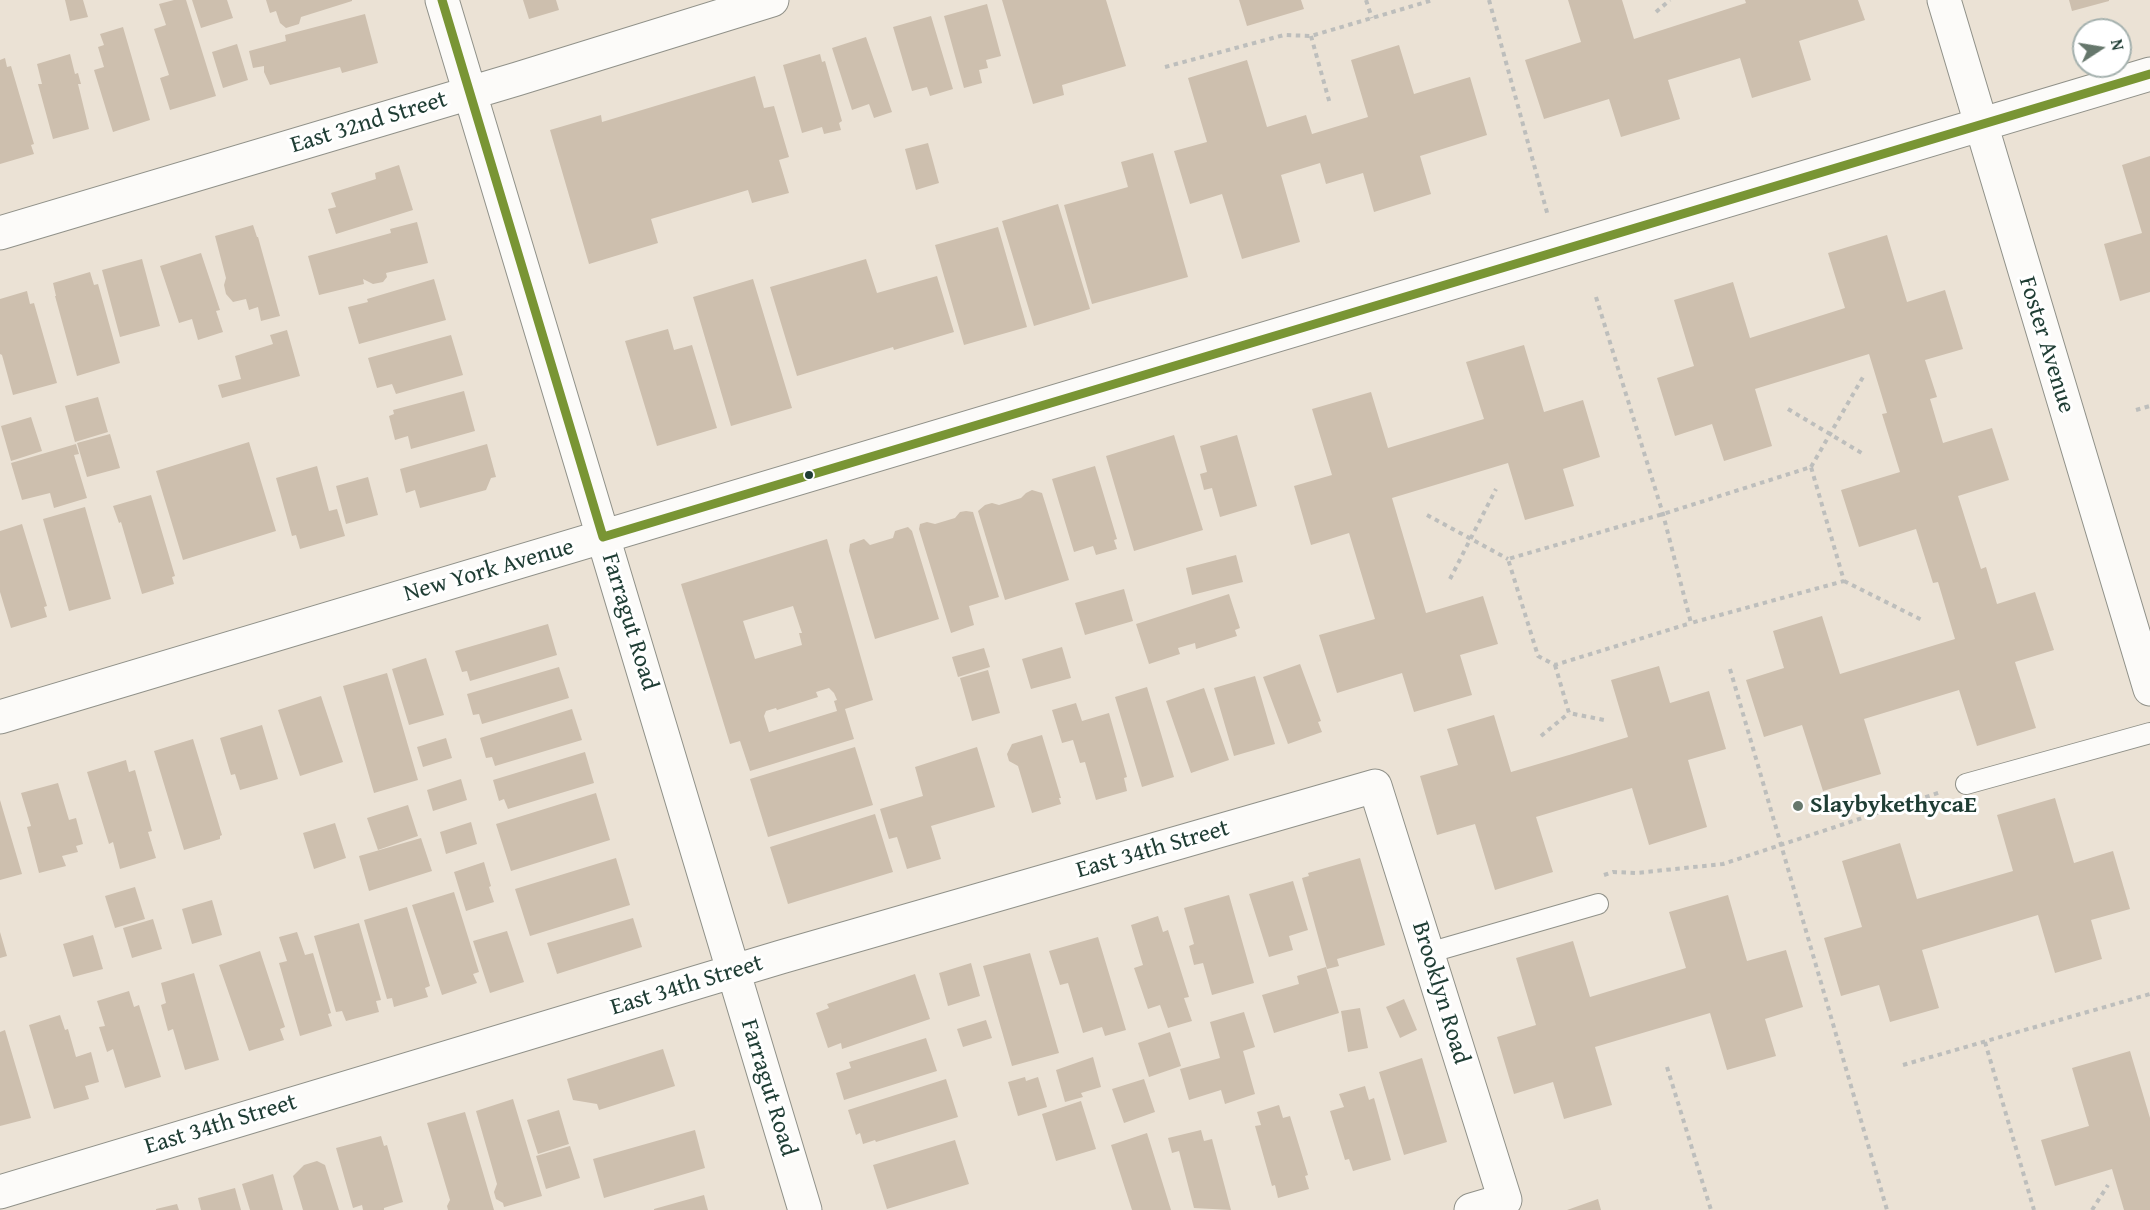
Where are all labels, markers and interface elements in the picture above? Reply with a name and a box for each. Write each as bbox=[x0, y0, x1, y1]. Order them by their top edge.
north arrow bbox=[2072, 18, 2132, 78]
text: N bbox=[2105, 37, 2130, 52]
street label: East 32nd Street bbox=[287, 86, 451, 160]
street label: Foster Avenue bbox=[2012, 273, 2080, 417]
unlabelled marker bbox=[803, 469, 815, 481]
street label: New York Avenue bbox=[401, 533, 577, 609]
street label: Farragut Road bbox=[594, 550, 664, 694]
place label: SlaybykethycaE bbox=[1810, 792, 1977, 820]
marker: SlaybykethycaE bbox=[1791, 799, 1805, 813]
street label: East 34th Street bbox=[1073, 814, 1233, 886]
street label: Brooklyn Road bbox=[1405, 918, 1475, 1068]
street label: East 34th Street bbox=[607, 949, 767, 1023]
street label: Farragut Road bbox=[733, 1016, 803, 1160]
street label: East 34th Street bbox=[141, 1088, 301, 1162]

